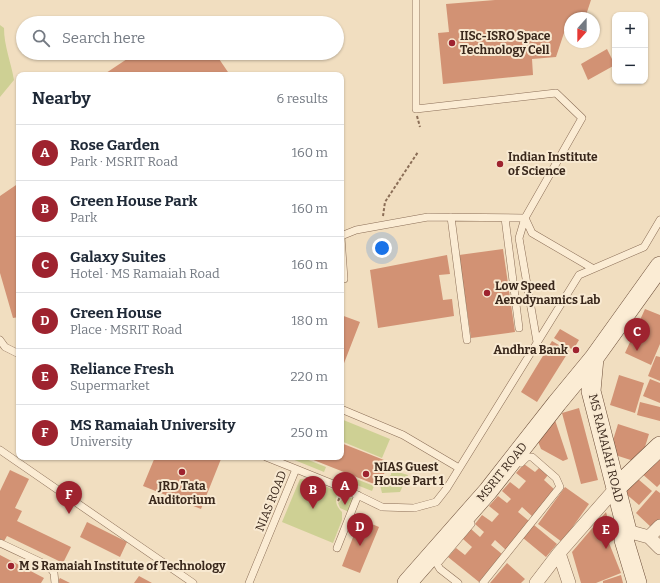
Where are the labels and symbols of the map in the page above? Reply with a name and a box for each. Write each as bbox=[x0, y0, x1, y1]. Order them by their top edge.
north arrow bbox=[564, 12, 600, 48]
place label: IISc-ISRO Space Technology Cell bbox=[460, 29, 551, 57]
marker: IISc-ISRO Space Technology Cell bbox=[447, 38, 457, 48]
place label: Indian Institute of Science bbox=[508, 150, 598, 178]
marker: Indian Institute of Science bbox=[495, 159, 505, 169]
your location bbox=[372, 238, 392, 258]
place label: Low Speed Aerodynamics Lab bbox=[495, 279, 600, 307]
marker: Low Speed Aerodynamics Lab bbox=[482, 288, 492, 298]
pin: C bbox=[624, 318, 650, 351]
place label: Andhra Bank bbox=[494, 343, 569, 357]
marker: Andhra Bank bbox=[571, 345, 581, 355]
street label: MS RAMAIAH ROAD bbox=[586, 392, 626, 504]
street label: MSRIT ROAD bbox=[474, 440, 530, 504]
place label: NIAS Guest House Part 1 bbox=[374, 460, 445, 488]
marker: JRD Tata Auditorium bbox=[177, 467, 187, 477]
street label: NIAS ROAD bbox=[252, 469, 290, 533]
marker: NIAS Guest House Part 1 bbox=[361, 469, 371, 479]
pin: A bbox=[332, 472, 358, 505]
pin: B bbox=[300, 476, 326, 509]
place label: JRD Tata Auditorium bbox=[149, 479, 216, 507]
pin: F bbox=[56, 481, 82, 514]
pin: D bbox=[347, 513, 373, 546]
pin: E bbox=[593, 516, 619, 549]
place label: M S Ramaiah Institute of Technology bbox=[19, 559, 226, 573]
marker: M S Ramaiah Institute of Technology bbox=[6, 561, 16, 571]

